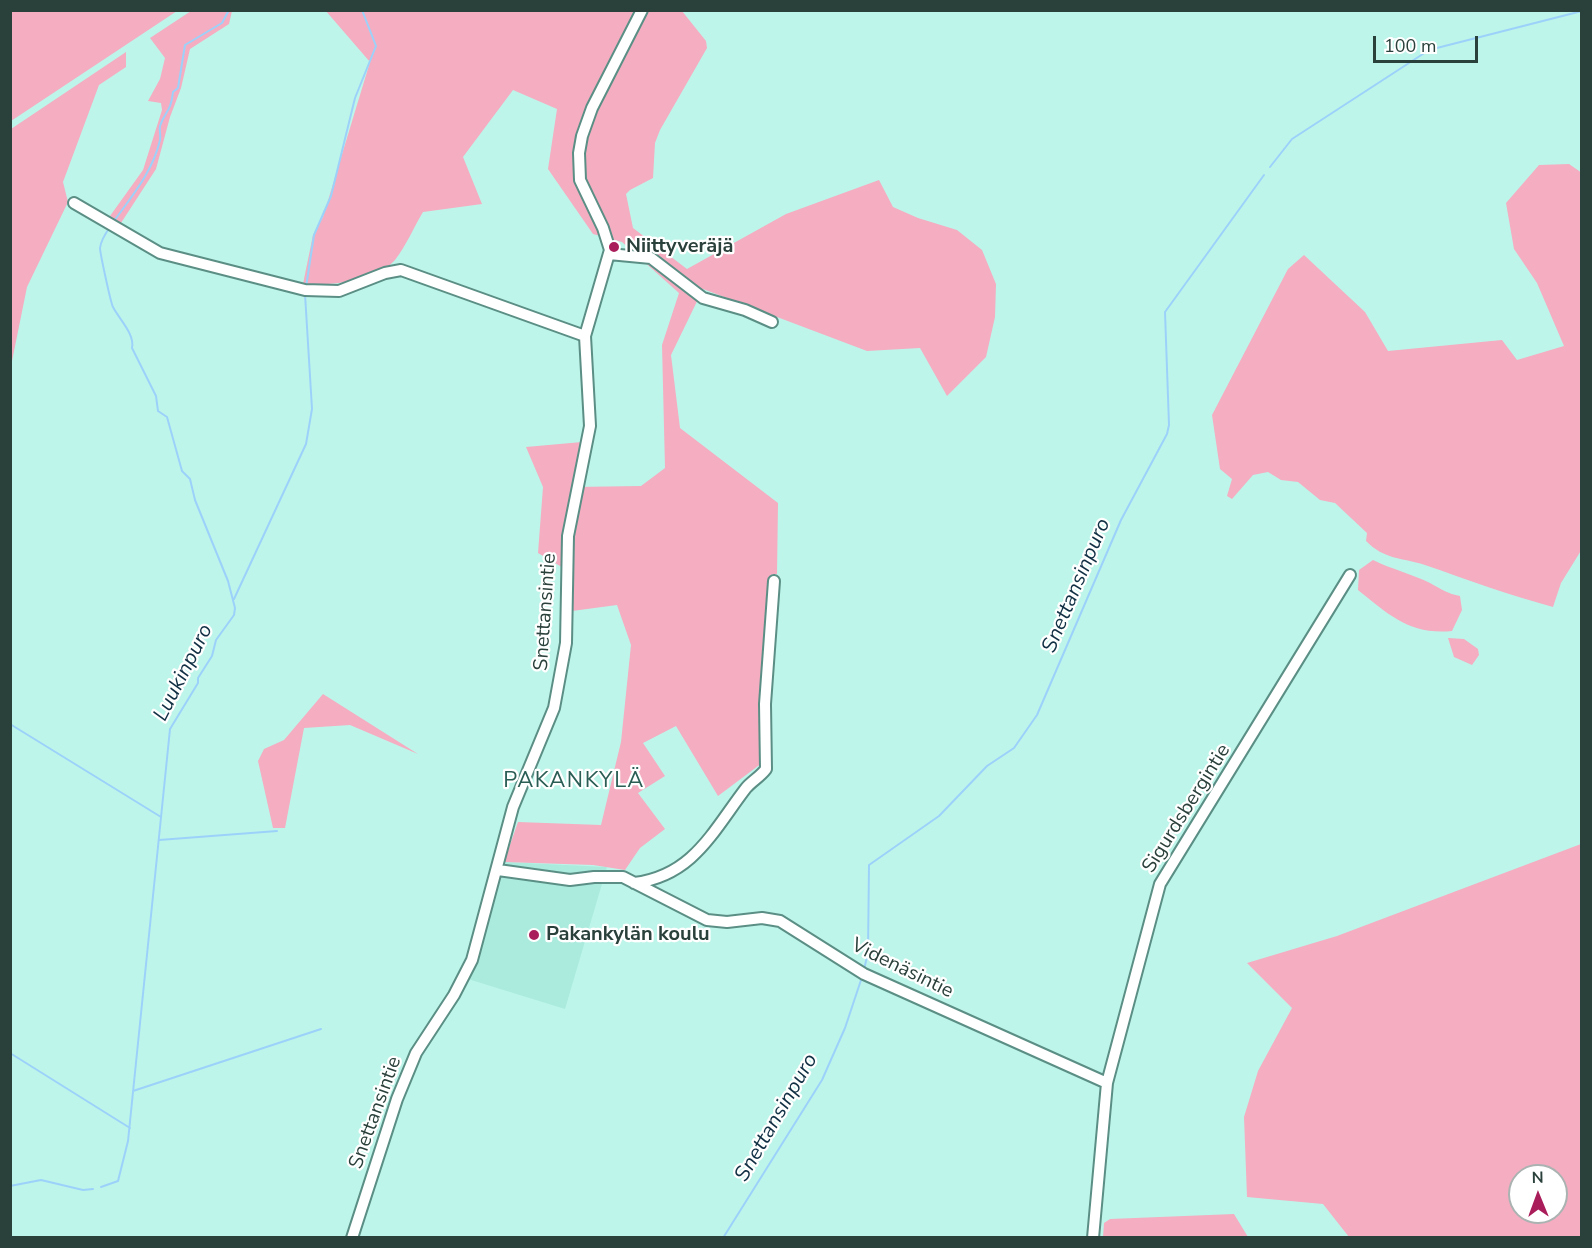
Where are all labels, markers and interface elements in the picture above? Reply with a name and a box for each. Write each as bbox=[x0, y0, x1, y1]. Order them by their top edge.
scale bar bbox=[1376, 24, 1481, 62]
text: 100 m bbox=[1384, 34, 1436, 58]
place label: Niittyveräjä bbox=[626, 235, 733, 259]
marker: Niittyveräjä bbox=[607, 240, 621, 254]
water label: Snettansinpuro bbox=[1037, 515, 1117, 657]
street label: Snettansintie bbox=[530, 552, 562, 672]
water label: Luukinpuro bbox=[149, 620, 219, 726]
street label: Sigurdsbergintie bbox=[1138, 740, 1236, 878]
district label: PAKANKYLÄ bbox=[503, 769, 645, 795]
place label: Pakankylän koulu bbox=[546, 923, 710, 947]
marker: Pakankylän koulu bbox=[527, 928, 541, 942]
street label: Videnäsintie bbox=[847, 934, 957, 1004]
water label: Snettansinpuro bbox=[730, 1050, 824, 1186]
street label: Snettansintie bbox=[345, 1054, 407, 1172]
north arrow bbox=[1508, 1164, 1568, 1224]
text: N bbox=[1532, 1167, 1544, 1189]

